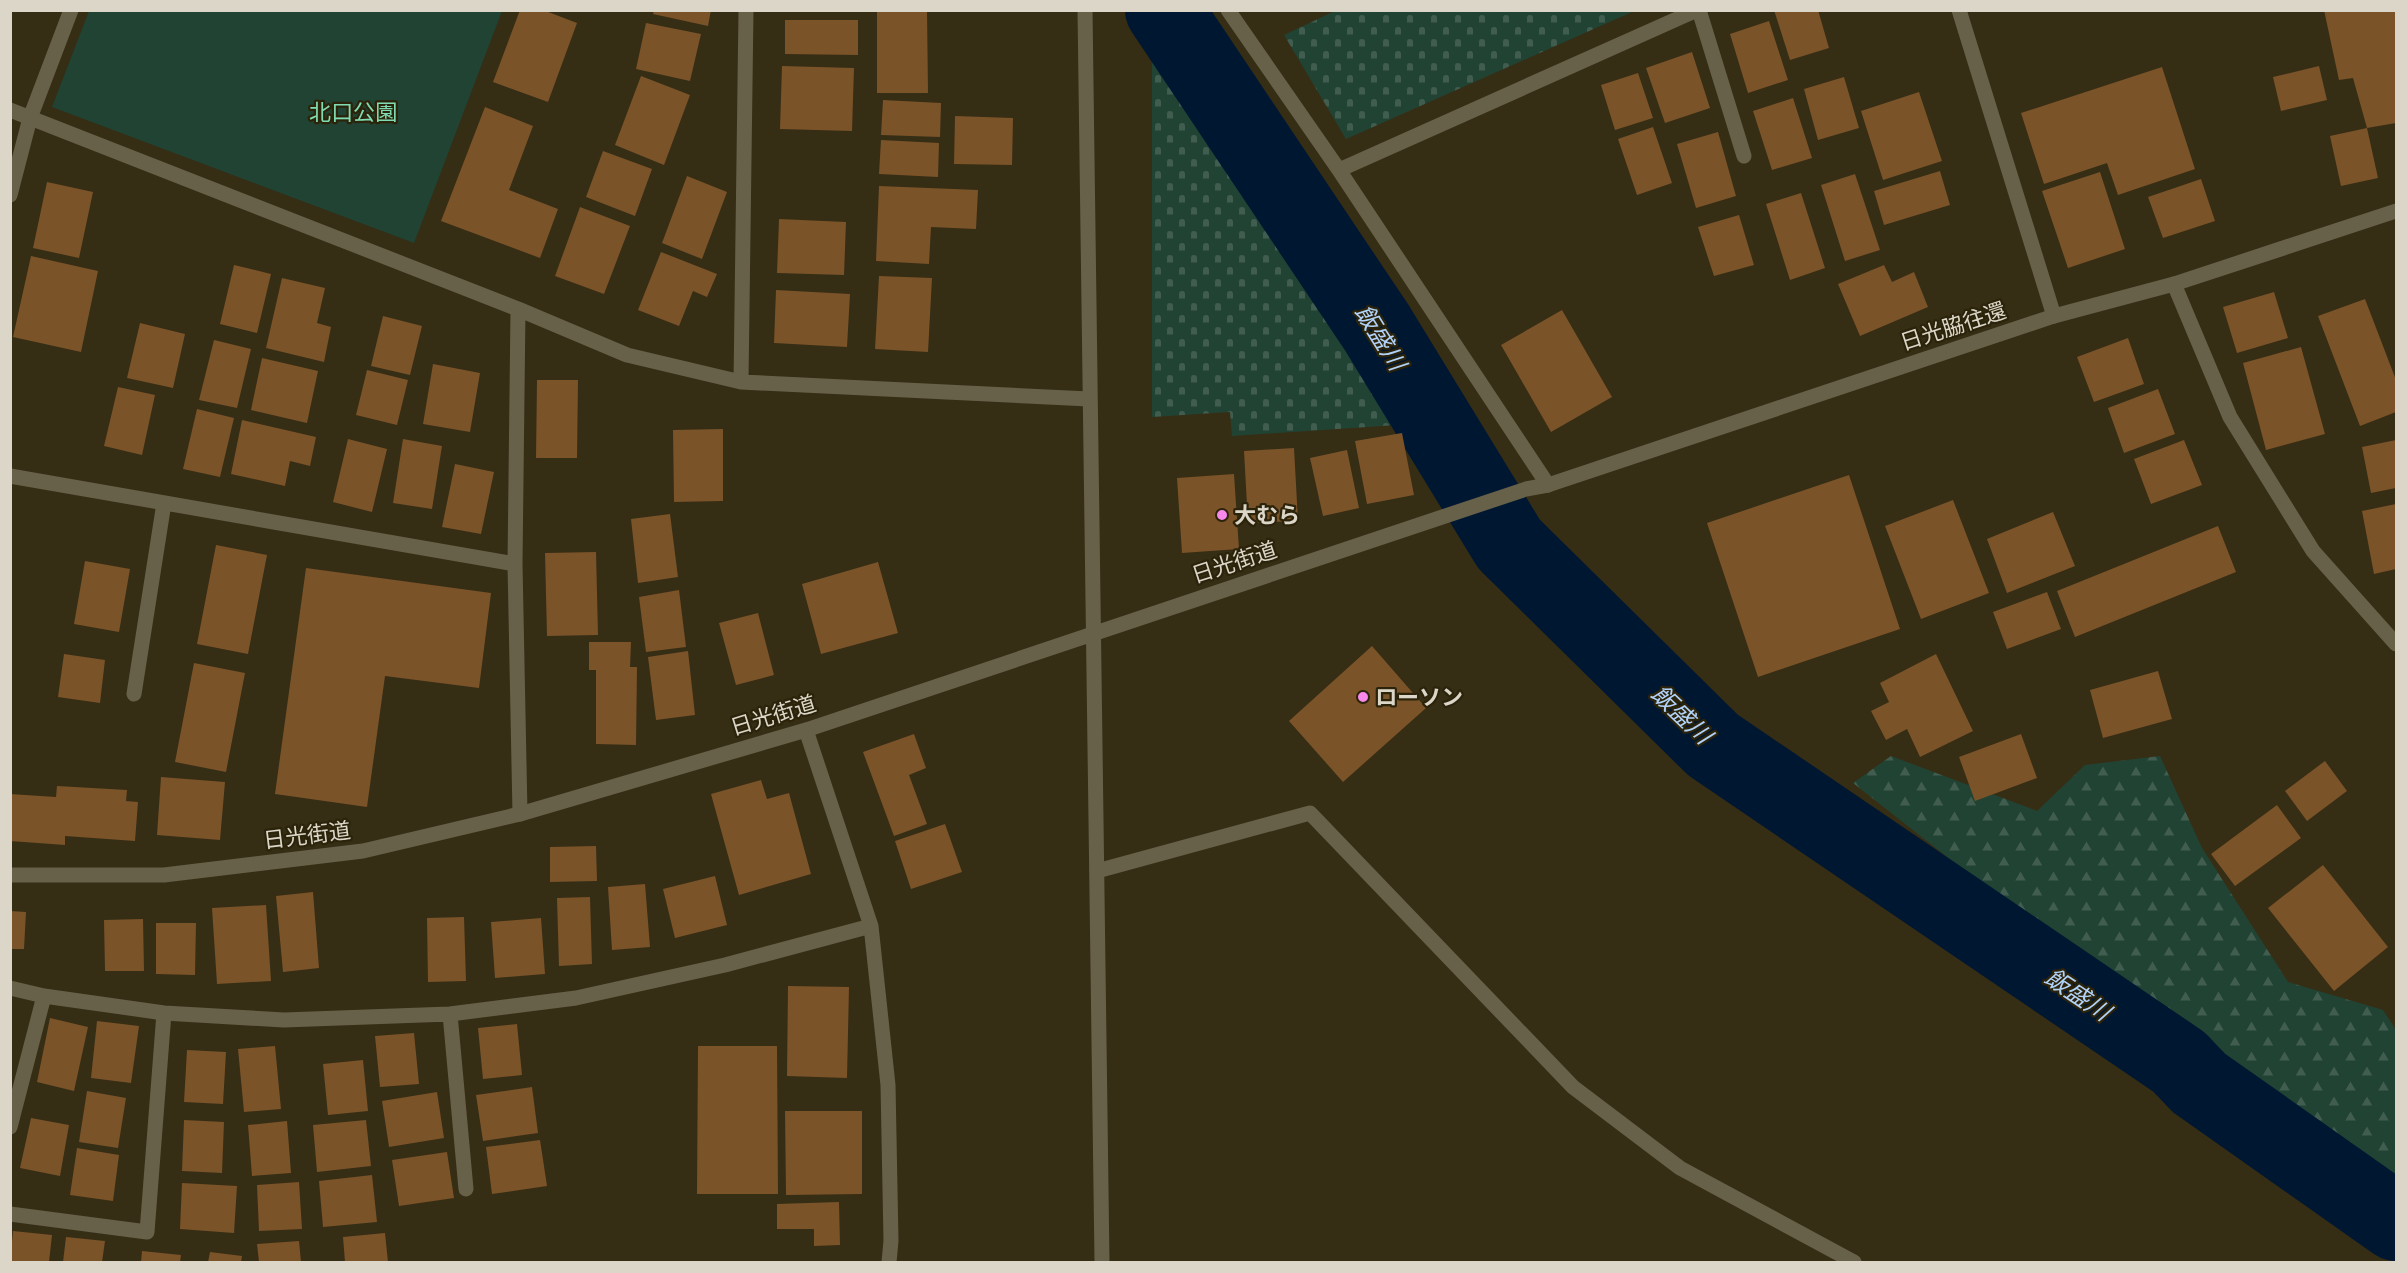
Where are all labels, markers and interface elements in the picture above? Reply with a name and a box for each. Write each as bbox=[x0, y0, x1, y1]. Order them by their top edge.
park label: 北口公園 bbox=[309, 95, 397, 129]
street label: 日光脇往還 bbox=[1895, 293, 2011, 359]
water label: 飯盛川 bbox=[1347, 297, 1417, 380]
place label: 大むら bbox=[1234, 498, 1300, 532]
marker: 大むら bbox=[1215, 508, 1229, 522]
street label: 日光街道 bbox=[1187, 532, 1281, 592]
water label: 飯盛川 bbox=[1644, 676, 1723, 754]
place label: ローソン bbox=[1375, 680, 1463, 714]
street label: 日光街道 bbox=[726, 686, 820, 744]
marker: ローソン bbox=[1356, 690, 1370, 704]
street label: 日光街道 bbox=[261, 813, 353, 857]
water label: 飯盛川 bbox=[2038, 959, 2120, 1031]

